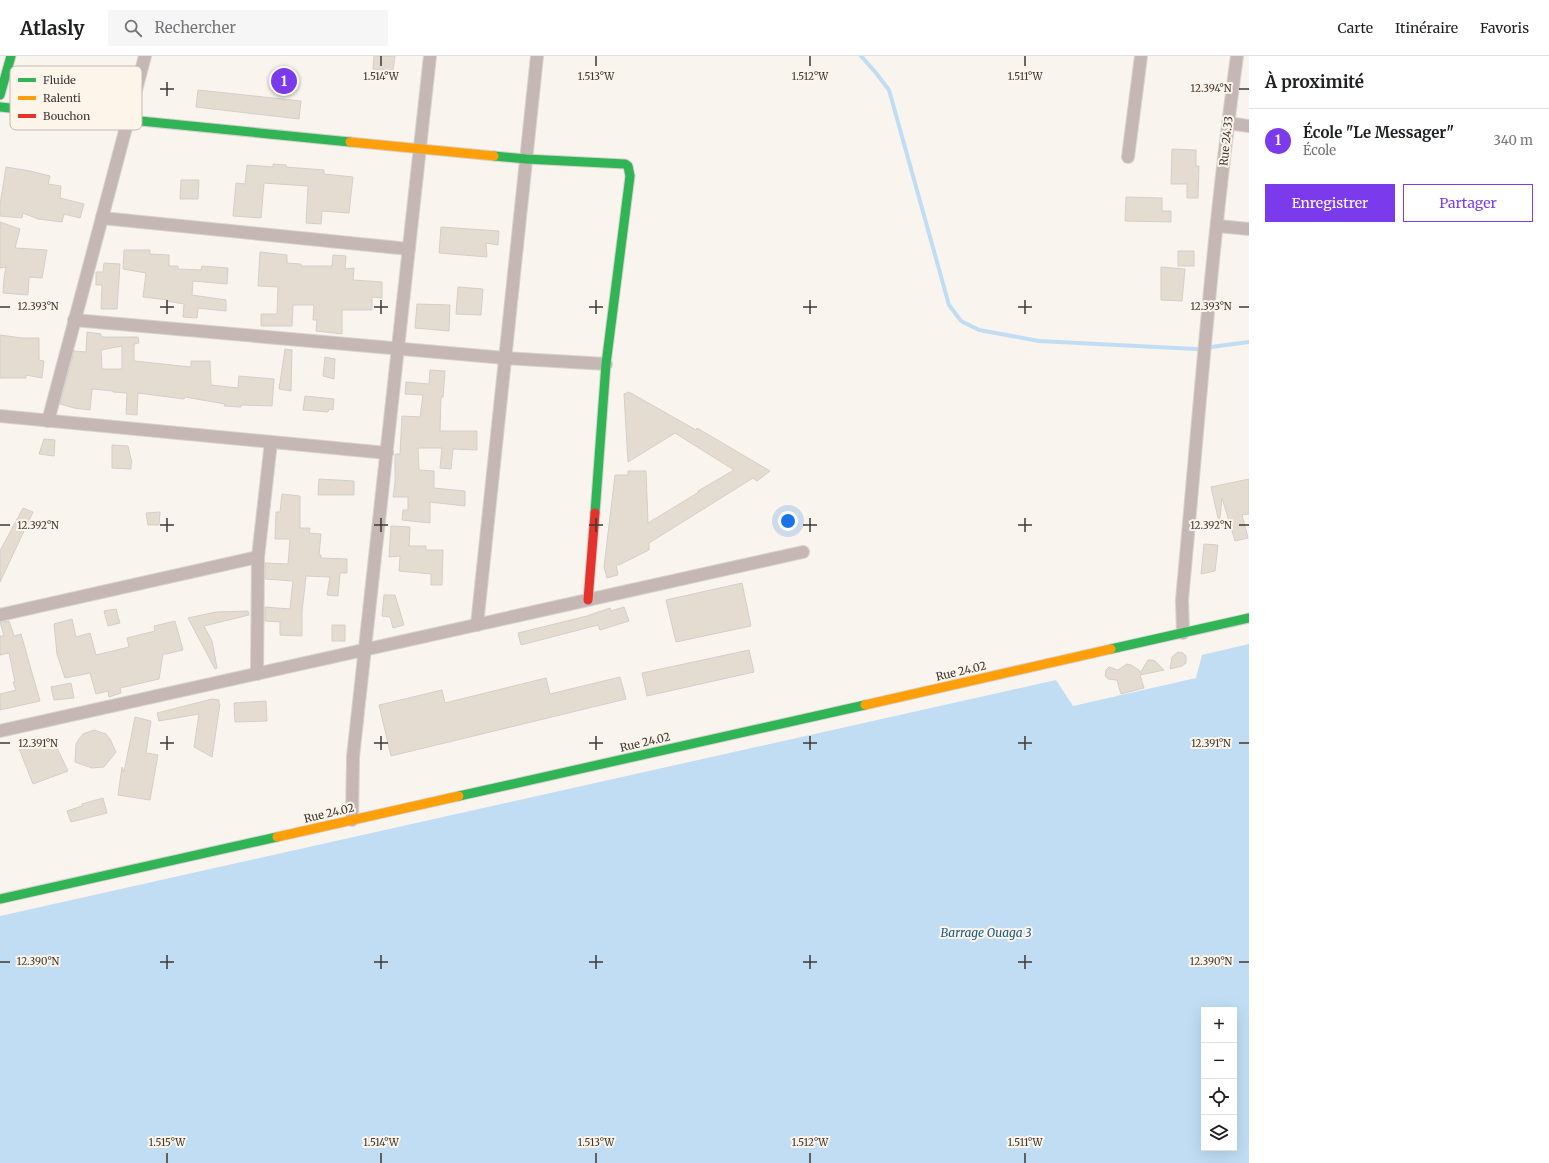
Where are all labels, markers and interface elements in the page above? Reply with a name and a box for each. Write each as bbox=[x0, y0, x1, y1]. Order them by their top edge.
search box bbox=[108, 10, 388, 46]
text: Atlasly bbox=[20, 16, 84, 40]
icon: search bbox=[122, 17, 144, 39]
text: Rechercher bbox=[154, 18, 236, 37]
text: Carte bbox=[1338, 19, 1373, 37]
text: Itinéraire bbox=[1395, 19, 1458, 37]
text: Favoris bbox=[1480, 19, 1529, 37]
legend bbox=[10, 66, 142, 130]
pin: 1 bbox=[271, 66, 297, 96]
text: 1.514°W bbox=[363, 70, 400, 83]
text: 1.513°W bbox=[578, 70, 615, 83]
text: 1.512°W bbox=[792, 70, 829, 83]
text: 1.511°W bbox=[1008, 70, 1043, 83]
text: À proximité bbox=[1265, 71, 1364, 93]
text: Fluide bbox=[43, 73, 76, 87]
text: 12.394°N bbox=[1191, 82, 1232, 95]
text: Ralenti bbox=[43, 91, 81, 105]
text: Bouchon bbox=[43, 109, 91, 123]
street label: Rue 24.33 bbox=[1216, 115, 1236, 167]
text: École "Le Messager" bbox=[1303, 123, 1454, 142]
text: 1 bbox=[1275, 132, 1281, 149]
text: 340 m bbox=[1494, 132, 1533, 149]
text: École bbox=[1303, 142, 1336, 159]
button: Enregistrer bbox=[1265, 184, 1395, 222]
button: Partager bbox=[1403, 184, 1533, 222]
text: 12.393°N bbox=[17, 300, 59, 313]
text: 12.393°N bbox=[1190, 300, 1232, 313]
your location bbox=[778, 511, 798, 531]
text: 12.392°N bbox=[17, 519, 59, 532]
text: 12.392°N bbox=[1190, 519, 1232, 532]
street label: Rue 24.02 bbox=[935, 658, 987, 684]
street label: Rue 24.02 bbox=[619, 729, 671, 755]
text: 12.391°N bbox=[18, 737, 58, 750]
text: 12.391°N bbox=[1191, 737, 1231, 750]
street label: Rue 24.02 bbox=[303, 800, 355, 826]
water label: Barrage Ouaga 3 bbox=[941, 925, 1031, 940]
text: 12.390°N bbox=[17, 955, 60, 968]
text: 12.390°N bbox=[1190, 955, 1233, 968]
map controls bbox=[1201, 1007, 1237, 1151]
button: + bbox=[1201, 1007, 1237, 1043]
button: − bbox=[1201, 1043, 1237, 1079]
button: locate bbox=[1201, 1079, 1237, 1115]
button: layers bbox=[1201, 1115, 1237, 1151]
text: 1.515°W bbox=[149, 1136, 186, 1149]
text: 1.514°W bbox=[363, 1136, 400, 1149]
text: 1.513°W bbox=[578, 1136, 615, 1149]
text: 1.512°W bbox=[792, 1136, 829, 1149]
text: 1.511°W bbox=[1008, 1136, 1043, 1149]

